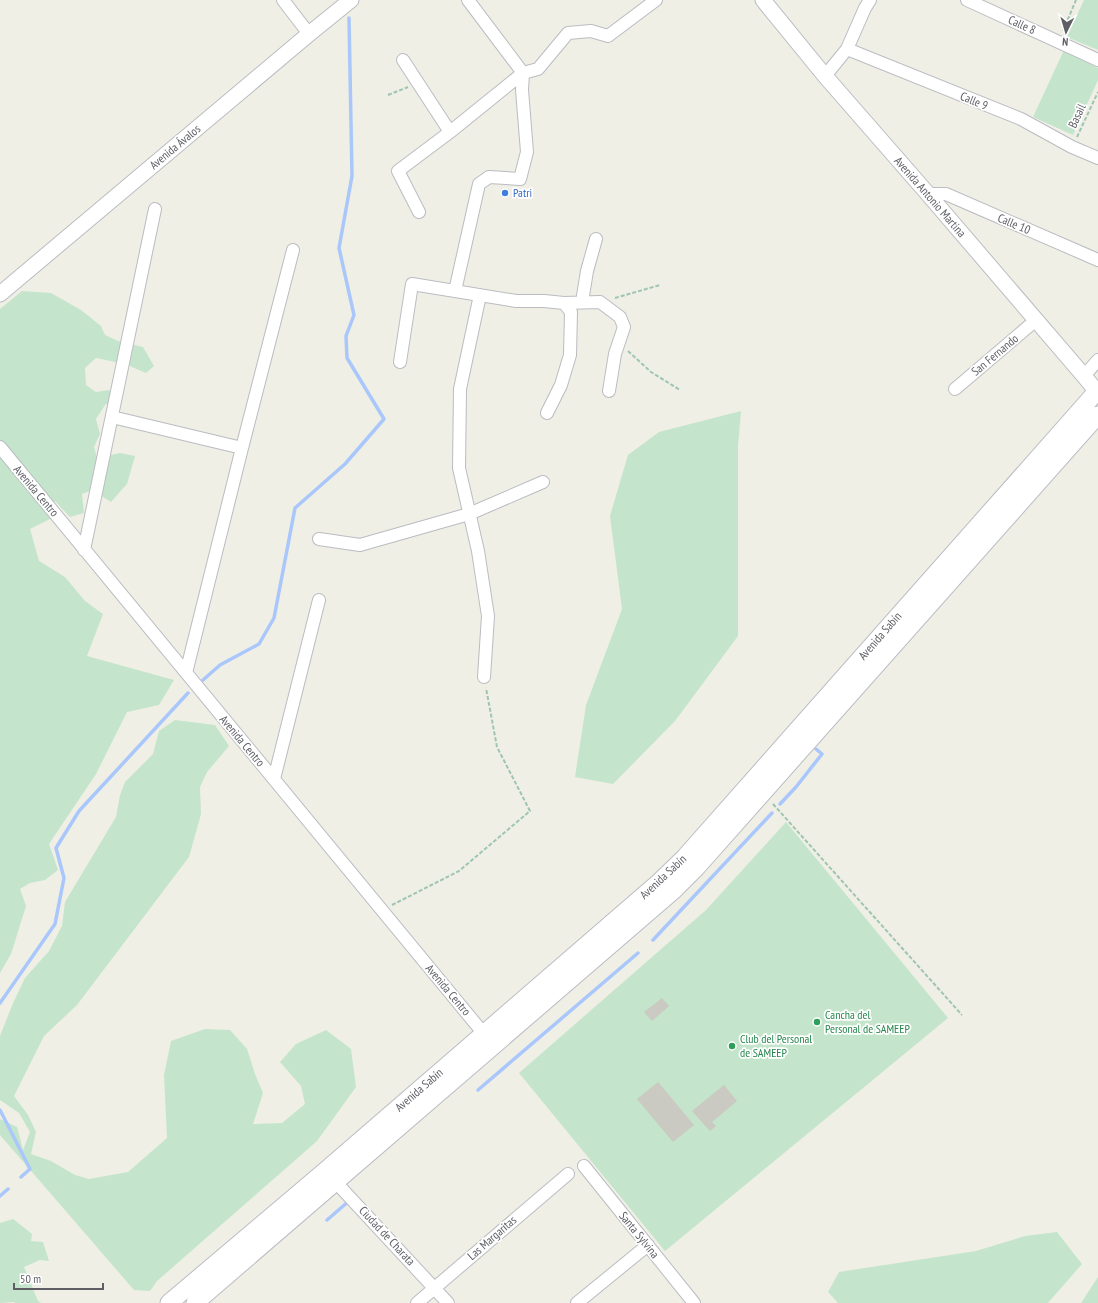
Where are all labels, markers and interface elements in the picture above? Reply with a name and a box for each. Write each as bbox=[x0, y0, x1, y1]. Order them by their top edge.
street label: Calle 8 bbox=[1006, 12, 1038, 37]
north arrow bbox=[1046, 12, 1086, 52]
text: N bbox=[1062, 35, 1069, 49]
street label: Calle 9 bbox=[958, 88, 990, 113]
street label: Basail bbox=[1065, 101, 1089, 130]
street label: Avenida Ávalos bbox=[146, 121, 203, 172]
street label: Avenida Antonio Martina bbox=[891, 153, 970, 240]
place label: Patri bbox=[513, 185, 532, 200]
marker: Patri bbox=[500, 188, 510, 198]
street label: Calle 10 bbox=[996, 210, 1033, 237]
street label: San Fernando bbox=[968, 331, 1021, 379]
street label: Avenida Centro bbox=[11, 462, 62, 519]
street label: Avenida Sabín bbox=[855, 609, 904, 663]
street label: Avenida Centro bbox=[217, 712, 268, 769]
street label: Avenida Sabín bbox=[636, 851, 689, 902]
street label: Avenida Centro bbox=[423, 961, 474, 1018]
place label: Cancha del Personal de SAMEEP bbox=[825, 1007, 910, 1036]
marker: Cancha del Personal de SAMEEP bbox=[812, 1017, 822, 1027]
place label: Club del Personal de SAMEEP bbox=[740, 1031, 812, 1060]
marker: Club del Personal de SAMEEP bbox=[727, 1041, 737, 1051]
street label: Avenida Sabín bbox=[392, 1065, 446, 1114]
street label: Ciudad de Charata bbox=[356, 1203, 419, 1269]
street label: Santa Sylvina bbox=[616, 1208, 663, 1261]
street label: Las Margaritas bbox=[464, 1212, 519, 1263]
scale bar bbox=[14, 1265, 103, 1291]
text: 50 m bbox=[20, 1271, 41, 1286]

